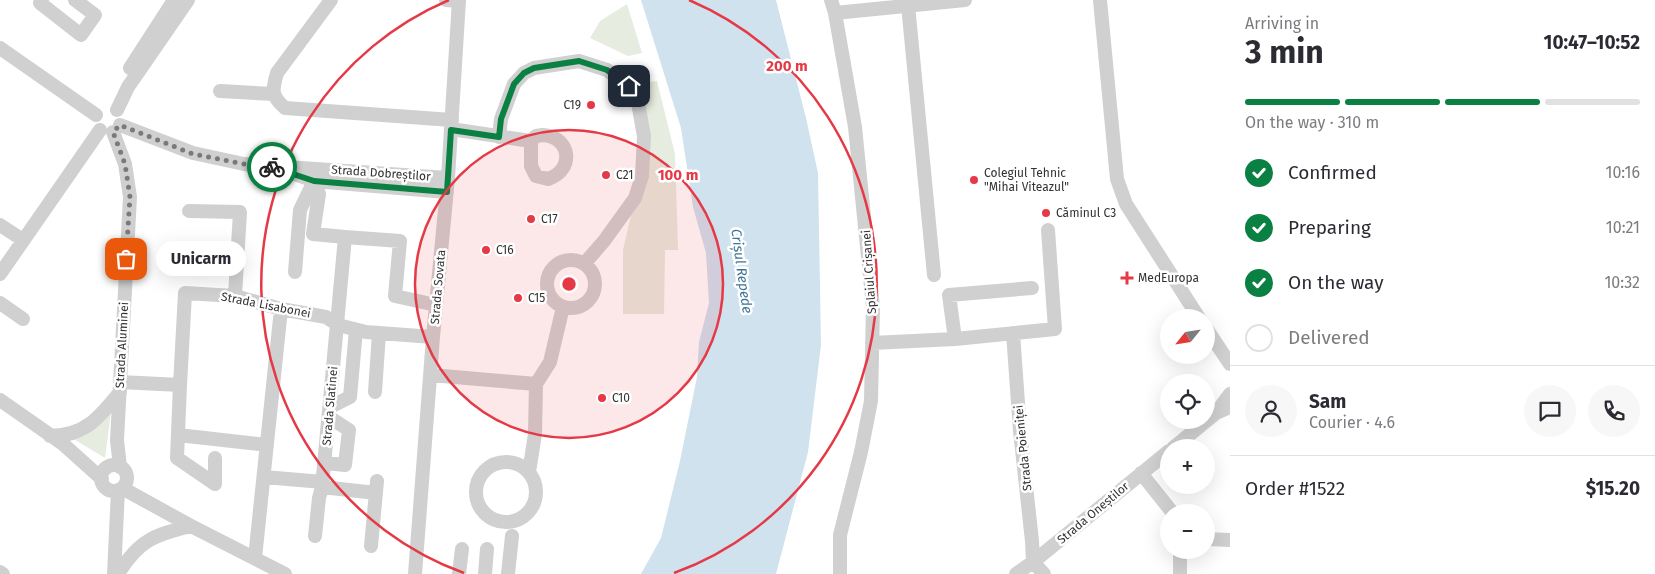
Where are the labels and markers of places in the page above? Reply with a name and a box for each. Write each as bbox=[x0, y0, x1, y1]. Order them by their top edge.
pin bbox=[608, 65, 650, 107]
place label: C19 bbox=[563, 98, 581, 112]
marker: C19 bbox=[585, 99, 597, 111]
place label: Colegiul Tehnic "Mihai Viteazul" bbox=[984, 166, 1069, 194]
place label: C21 bbox=[616, 168, 634, 182]
marker: C21 bbox=[600, 169, 612, 181]
marker: Colegiul Tehnic "Mihai Viteazul" bbox=[968, 174, 980, 186]
place label: Căminul C3 bbox=[1056, 206, 1116, 220]
marker: Căminul C3 bbox=[1040, 207, 1052, 219]
place label: C17 bbox=[541, 212, 558, 226]
marker: C17 bbox=[525, 213, 537, 225]
pin bbox=[105, 238, 147, 280]
callout: Unicarm bbox=[156, 242, 246, 276]
place label: C16 bbox=[496, 243, 514, 257]
marker: C16 bbox=[480, 244, 492, 256]
marker: MedEuropa bbox=[1120, 271, 1134, 285]
place label: MedEuropa bbox=[1138, 271, 1199, 285]
centre of rings bbox=[560, 275, 578, 293]
place label: C15 bbox=[528, 291, 545, 305]
marker: C15 bbox=[512, 292, 524, 304]
place label: C10 bbox=[612, 391, 630, 405]
marker: C10 bbox=[596, 392, 608, 404]

